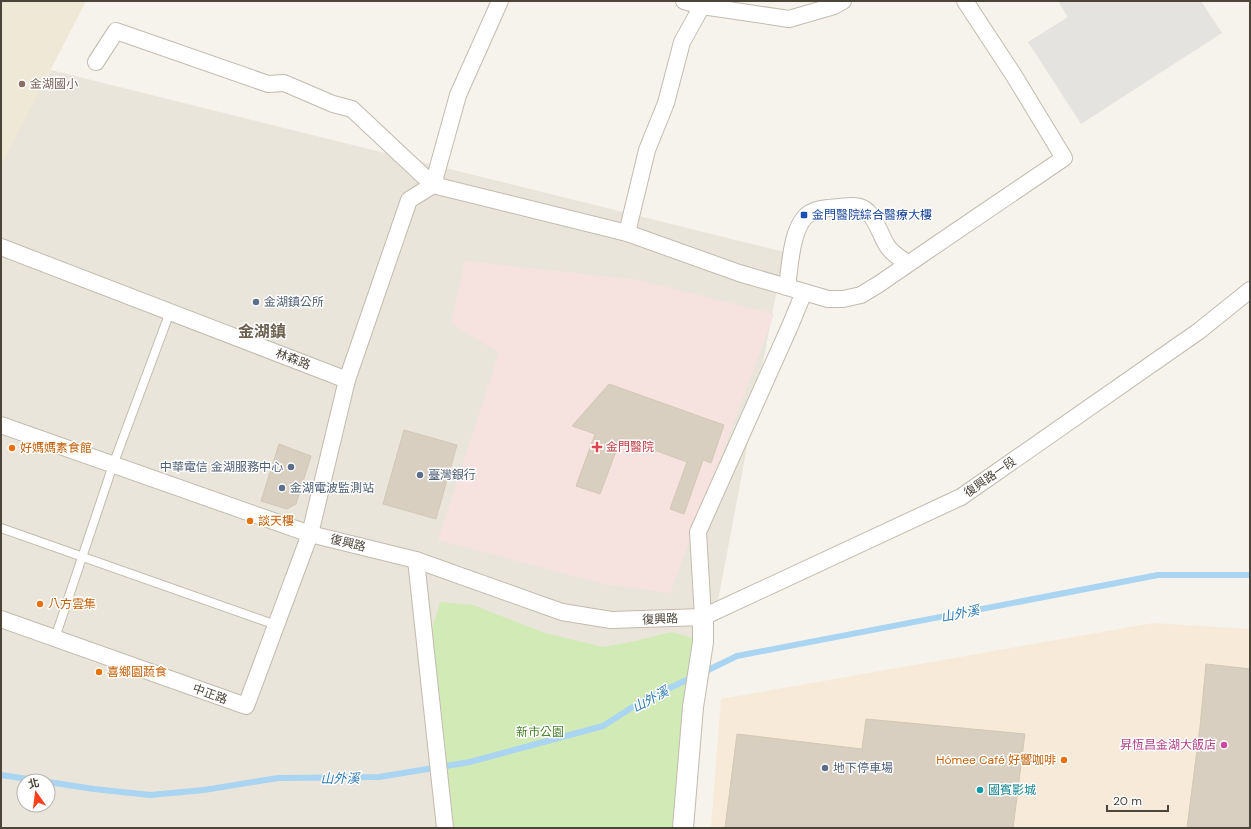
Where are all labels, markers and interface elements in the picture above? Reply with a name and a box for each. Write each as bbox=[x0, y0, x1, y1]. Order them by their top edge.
place label: 金湖國小 bbox=[30, 76, 78, 92]
marker: 金湖國小 bbox=[17, 79, 27, 89]
place label: 金門醫院綜合醫療大樓 bbox=[812, 207, 932, 223]
marker: 金門醫院綜合醫療大樓 bbox=[799, 210, 809, 220]
place label: 金湖鎮公所 bbox=[264, 294, 324, 310]
marker: 金湖鎮公所 bbox=[251, 297, 261, 307]
district label: 金湖鎮 bbox=[238, 321, 286, 342]
street label: 林森路 bbox=[273, 345, 313, 373]
place label: 金門醫院 bbox=[606, 439, 654, 455]
place label: 好媽媽素食館 bbox=[20, 440, 92, 456]
marker: 金門醫院 bbox=[591, 441, 603, 453]
marker: 好媽媽素食館 bbox=[7, 443, 17, 453]
street label: 復興路一段 bbox=[961, 453, 1019, 501]
place label: 中華電信 金湖服務中心 bbox=[160, 459, 283, 475]
marker: 中華電信 金湖服務中心 bbox=[286, 462, 296, 472]
place label: 臺灣銀行 bbox=[428, 467, 476, 483]
marker: 臺灣銀行 bbox=[415, 470, 425, 480]
place label: 金湖電波監測站 bbox=[290, 480, 374, 496]
marker: 金湖電波監測站 bbox=[277, 483, 287, 493]
place label: 談天樓 bbox=[258, 513, 294, 529]
marker: 談天樓 bbox=[245, 516, 255, 526]
street label: 復興路 bbox=[329, 531, 367, 555]
place label: 八方雲集 bbox=[48, 596, 96, 612]
marker: 八方雲集 bbox=[35, 599, 45, 609]
water label: 山外溪 bbox=[939, 601, 983, 626]
street label: 復興路 bbox=[642, 610, 678, 628]
place label: 喜鄉園蔬食 bbox=[107, 664, 167, 680]
marker: 喜鄉園蔬食 bbox=[94, 667, 104, 677]
street label: 中正路 bbox=[190, 680, 230, 708]
water label: 山外溪 bbox=[629, 682, 673, 716]
park label: 新市公園 bbox=[516, 724, 564, 740]
place label: 昇恆昌金湖大飯店 bbox=[1120, 737, 1216, 753]
marker: 昇恆昌金湖大飯店 bbox=[1219, 740, 1229, 750]
place label: Hómee Café 好響咖啡 bbox=[936, 752, 1056, 768]
marker: Hómee Café 好響咖啡 bbox=[1059, 755, 1069, 765]
place label: 地下停車場 bbox=[833, 760, 893, 776]
marker: 地下停車場 bbox=[820, 763, 830, 773]
water label: 山外溪 bbox=[320, 770, 362, 787]
north arrow bbox=[16, 773, 56, 813]
text: 北 bbox=[27, 775, 41, 791]
place label: 國賓影城 bbox=[988, 782, 1036, 798]
marker: 國賓影城 bbox=[975, 785, 985, 795]
scale bar bbox=[1107, 787, 1168, 813]
text: 20 m bbox=[1113, 793, 1142, 809]

